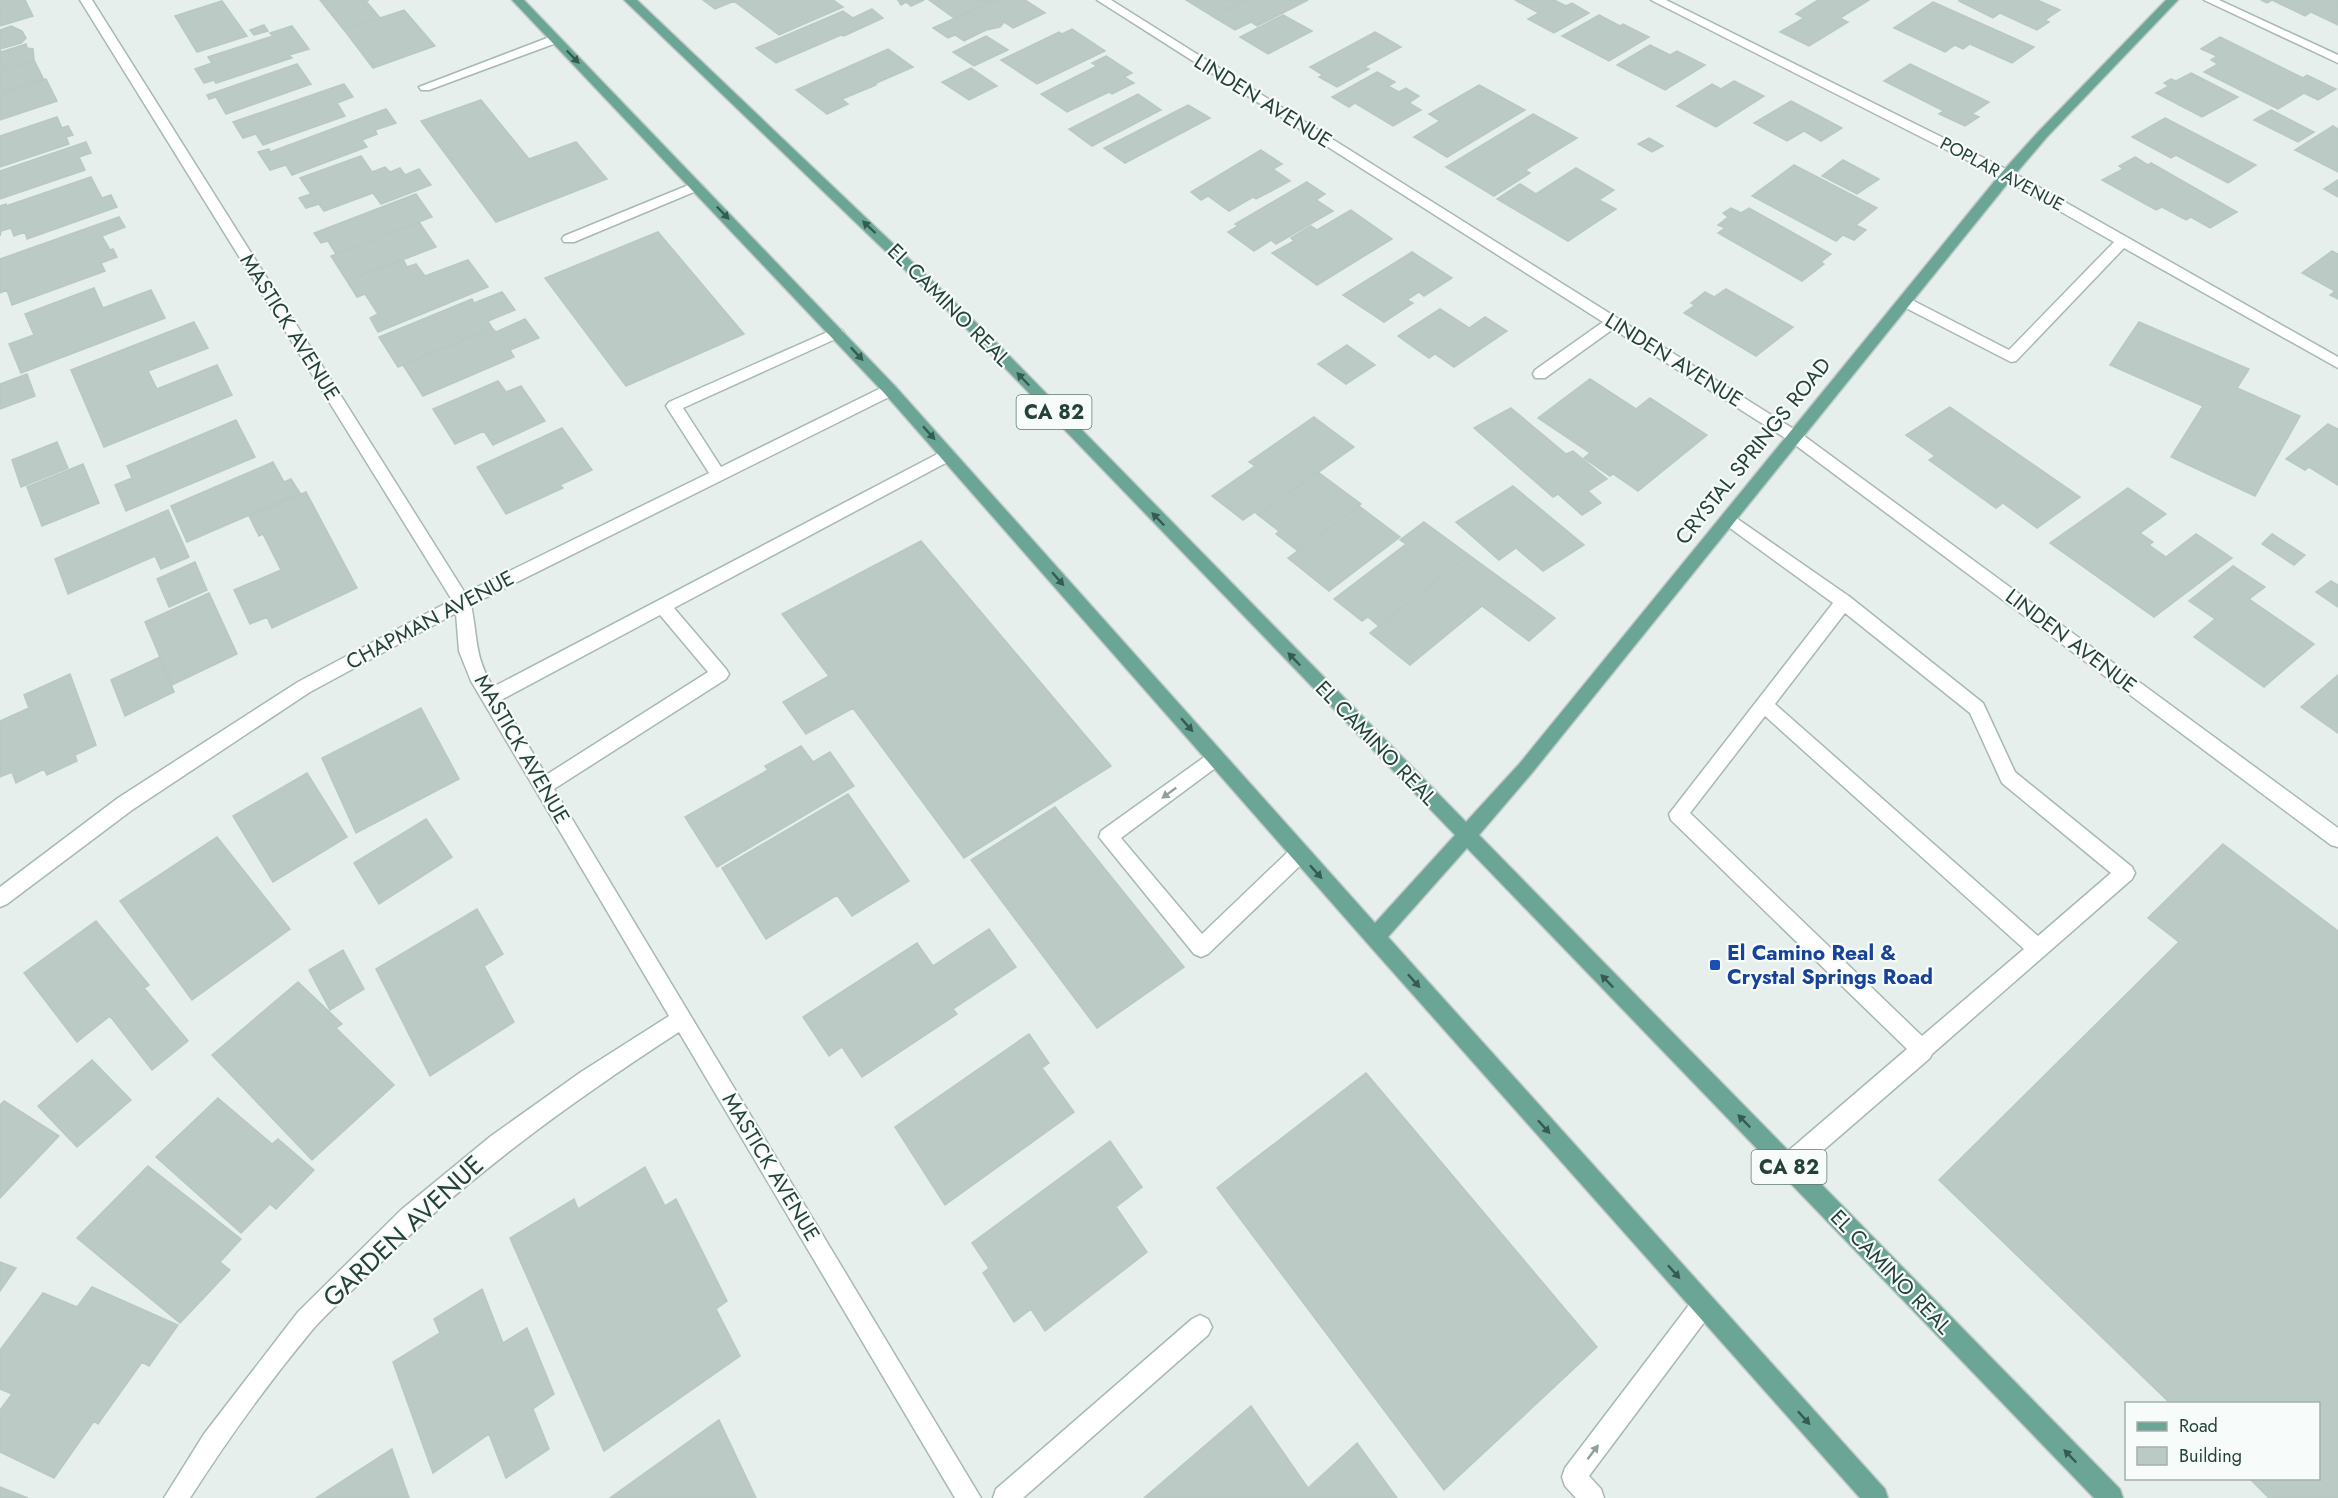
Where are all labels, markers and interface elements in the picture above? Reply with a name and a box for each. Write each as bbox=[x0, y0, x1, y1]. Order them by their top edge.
street label: LINDEN AVENUE bbox=[1188, 47, 1338, 155]
one-way arrow bbox=[566, 50, 580, 65]
street label: POPLAR AVENUE bbox=[1935, 130, 2069, 218]
one-way arrow bbox=[715, 206, 729, 220]
one-way arrow bbox=[863, 221, 877, 235]
street label: EL CAMINO REAL bbox=[881, 237, 1018, 374]
street label: MASTICK AVENUE bbox=[233, 248, 347, 406]
street label: LINDEN AVENUE bbox=[1599, 306, 1749, 414]
one-way arrow bbox=[850, 347, 864, 362]
street label: CRYSTAL SPRINGS ROAD bbox=[1668, 351, 1838, 551]
one-way arrow bbox=[1016, 372, 1030, 387]
road number: CA 82 bbox=[1016, 395, 1092, 429]
one-way arrow bbox=[922, 425, 935, 440]
one-way arrow bbox=[1152, 513, 1166, 527]
street label: CHAPMAN AVENUE bbox=[341, 563, 519, 677]
one-way arrow bbox=[1051, 571, 1064, 586]
street label: LINDEN AVENUE bbox=[1999, 582, 2143, 700]
one-way arrow bbox=[1288, 653, 1302, 667]
street label: MASTICK AVENUE bbox=[467, 669, 577, 829]
street label: EL CAMINO REAL bbox=[1309, 674, 1444, 813]
one-way arrow bbox=[1180, 717, 1193, 732]
one-way arrow bbox=[1161, 786, 1177, 799]
one-way arrow bbox=[1309, 864, 1323, 879]
place label: El Camino Real & Crystal Springs Road bbox=[1727, 938, 1933, 992]
marker: El Camino Real & Crystal Springs Road bbox=[1708, 958, 1722, 972]
one-way arrow bbox=[1407, 974, 1421, 989]
one-way arrow bbox=[1601, 975, 1615, 989]
street label: MASTICK AVENUE bbox=[715, 1087, 827, 1247]
one-way arrow bbox=[1737, 1114, 1751, 1128]
one-way arrow bbox=[1537, 1119, 1550, 1134]
street label: GARDEN AVENUE bbox=[314, 1146, 492, 1316]
road number: CA 82 bbox=[1752, 1150, 1826, 1184]
street label: EL CAMINO REAL bbox=[1824, 1203, 1959, 1342]
one-way arrow bbox=[1667, 1264, 1680, 1279]
legend bbox=[2125, 1402, 2320, 1480]
one-way arrow bbox=[1797, 1410, 1811, 1425]
text: Road bbox=[2179, 1413, 2218, 1439]
text: Building bbox=[2179, 1443, 2242, 1469]
one-way arrow bbox=[1586, 1445, 1598, 1460]
one-way arrow bbox=[2064, 1450, 2078, 1464]

